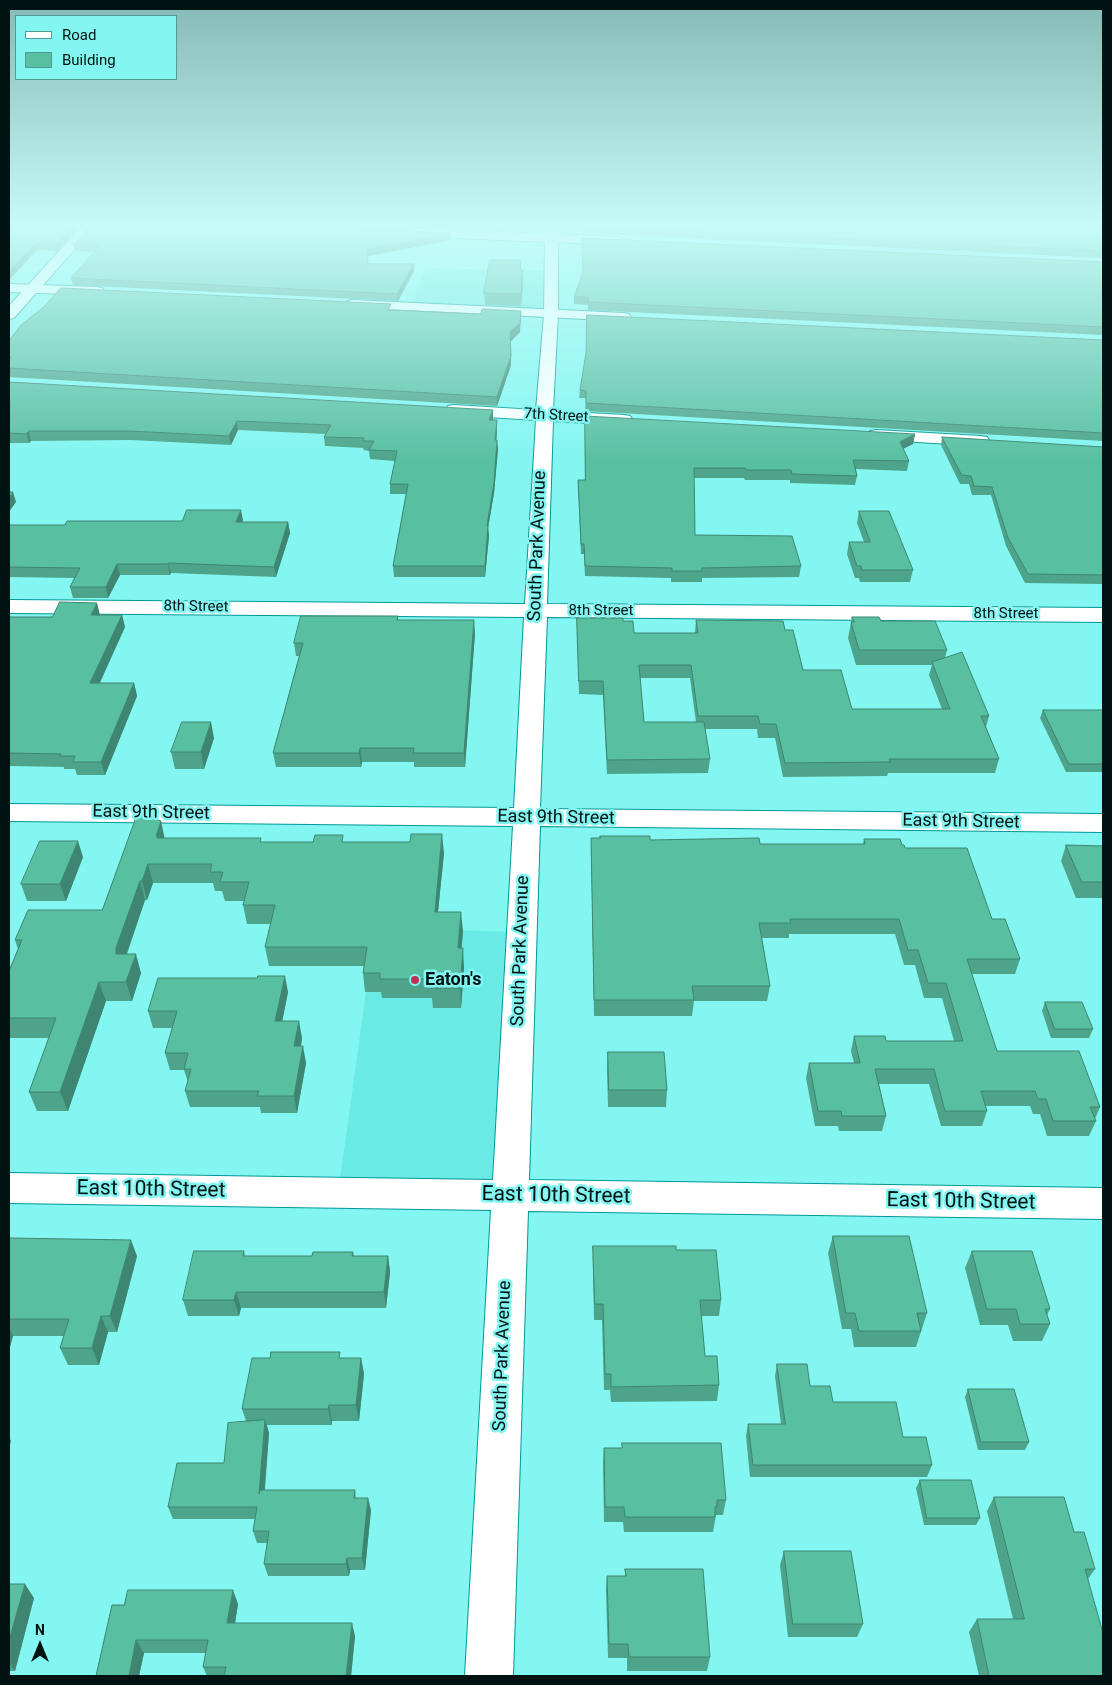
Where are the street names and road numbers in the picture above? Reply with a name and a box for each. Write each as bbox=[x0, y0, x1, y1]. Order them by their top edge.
street label: 7th Street bbox=[523, 405, 589, 427]
street label: South Park Avenue bbox=[525, 470, 551, 622]
street label: 8th Street bbox=[163, 597, 229, 617]
street label: 8th Street bbox=[569, 602, 633, 620]
street label: 8th Street bbox=[974, 605, 1038, 623]
street label: East 9th Street bbox=[92, 801, 210, 825]
street label: East 9th Street bbox=[497, 806, 615, 830]
street label: East 9th Street bbox=[902, 810, 1020, 834]
street label: South Park Avenue bbox=[508, 875, 534, 1027]
street label: East 10th Street bbox=[76, 1176, 226, 1204]
street label: East 10th Street bbox=[481, 1182, 631, 1210]
street label: East 10th Street bbox=[886, 1188, 1036, 1216]
street label: South Park Avenue bbox=[490, 1280, 516, 1432]

